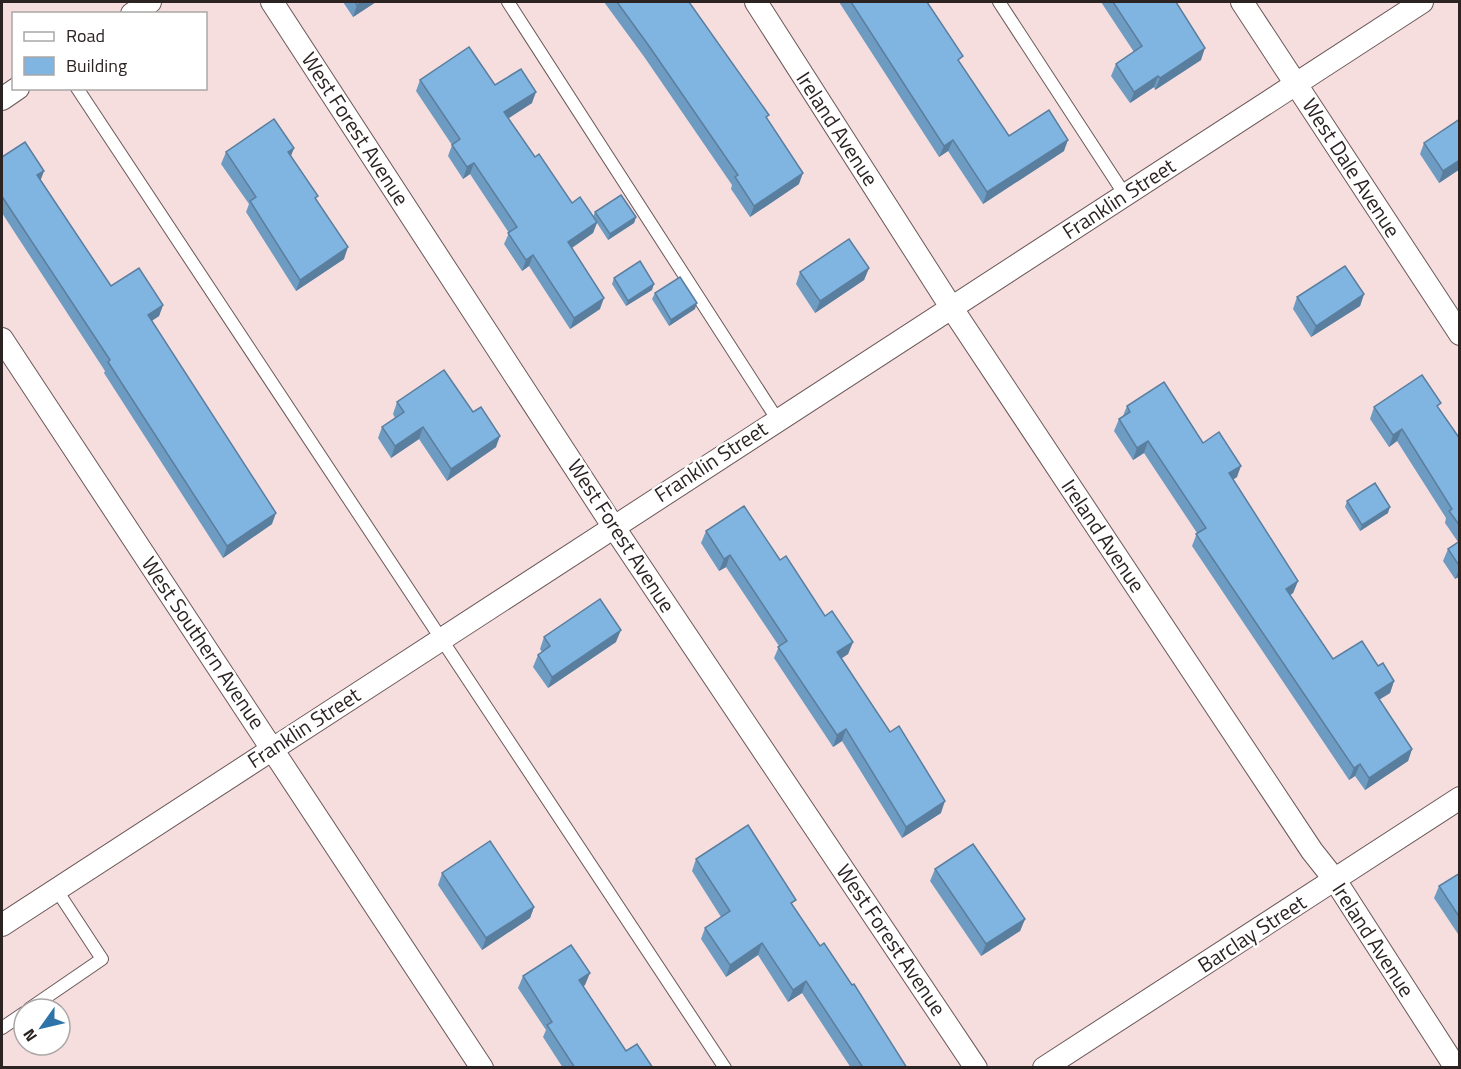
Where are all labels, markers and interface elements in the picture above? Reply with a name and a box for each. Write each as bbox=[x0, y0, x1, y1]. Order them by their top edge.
legend bbox=[12, 12, 207, 90]
text: Road bbox=[66, 22, 105, 49]
street label: West Forest Avenue bbox=[294, 45, 418, 212]
text: Building bbox=[66, 52, 127, 79]
street label: Ireland Avenue bbox=[789, 65, 887, 192]
street label: West Dale Avenue bbox=[1295, 91, 1409, 243]
street label: Franklin Street bbox=[1056, 149, 1182, 247]
street label: Franklin Street bbox=[648, 412, 774, 510]
street label: West Forest Avenue bbox=[560, 452, 684, 619]
street label: Ireland Avenue bbox=[1054, 472, 1154, 599]
street label: West Southern Avenue bbox=[134, 550, 274, 735]
street label: Franklin Street bbox=[241, 678, 367, 776]
street label: West Forest Avenue bbox=[829, 857, 955, 1022]
street label: Ireland Avenue bbox=[1325, 876, 1423, 1003]
street label: Barclay Street bbox=[1191, 886, 1313, 980]
north arrow bbox=[12, 997, 72, 1057]
text: N bbox=[17, 1024, 43, 1047]

